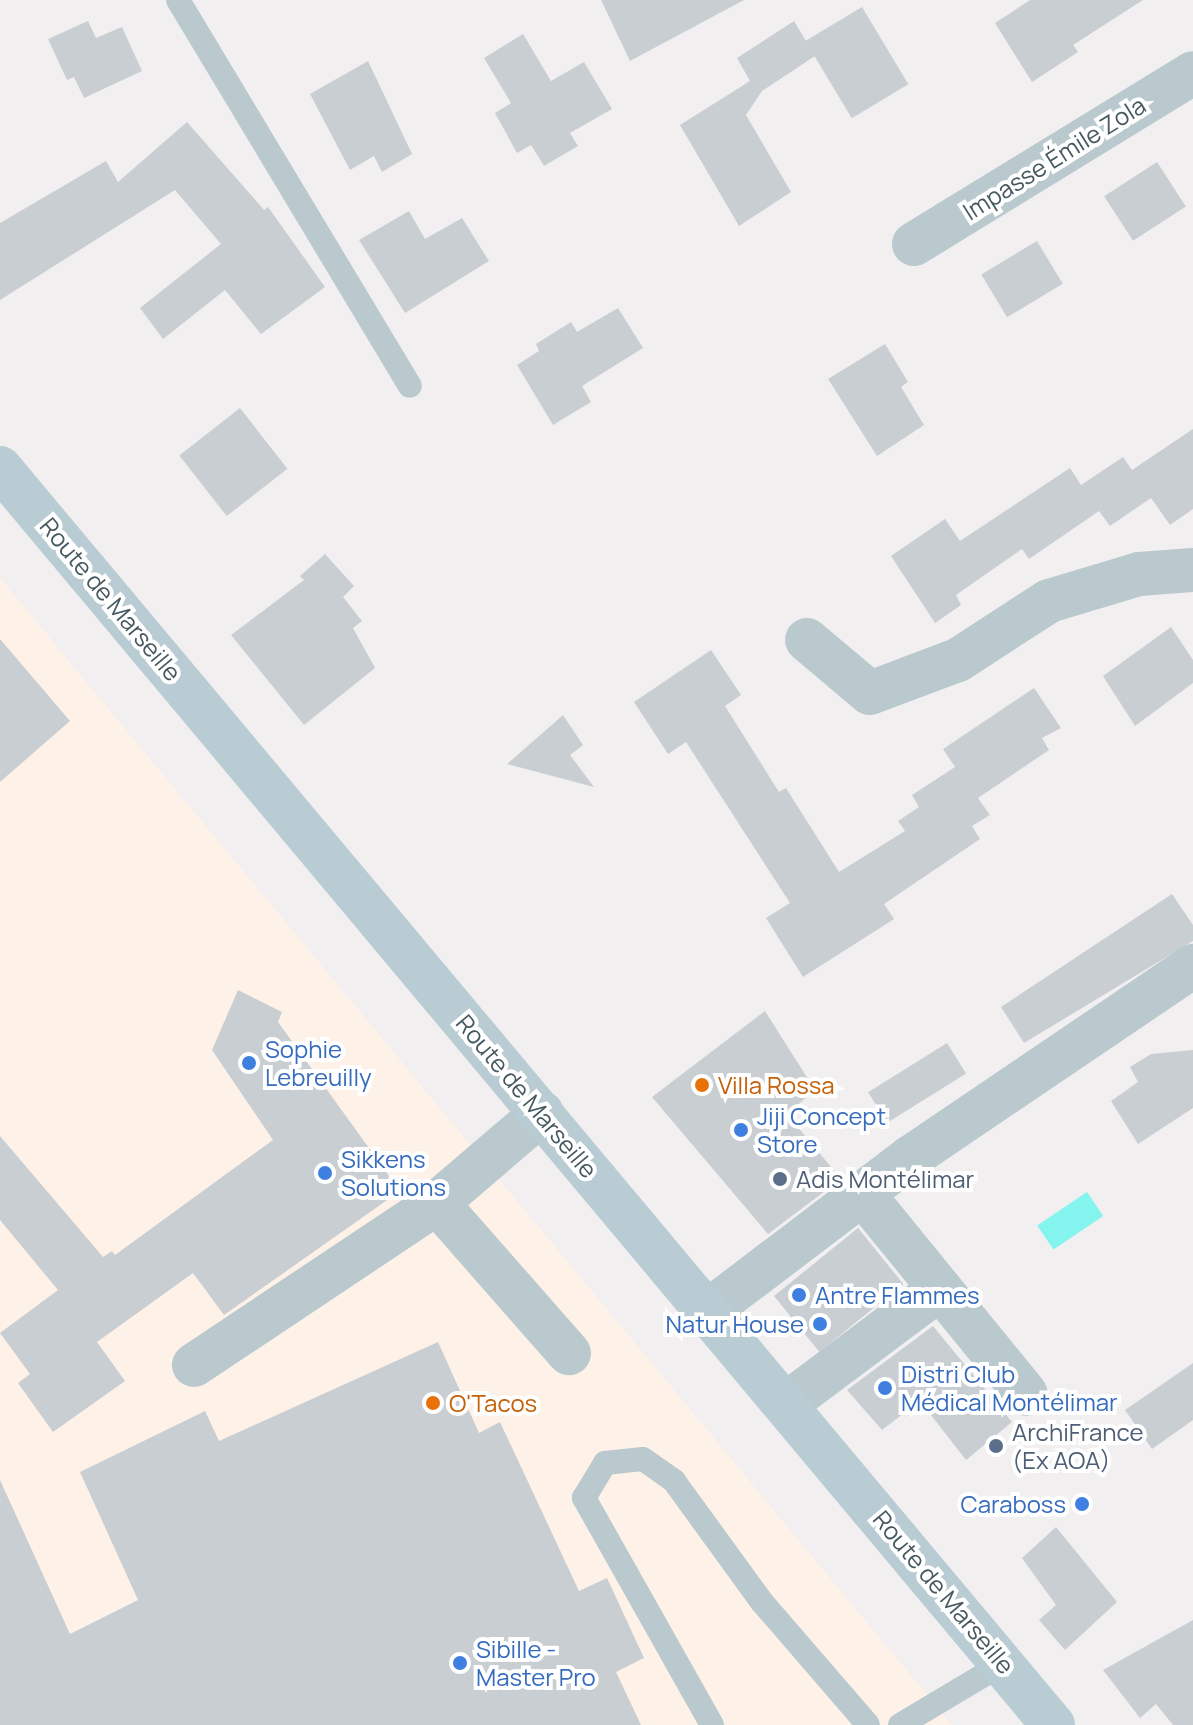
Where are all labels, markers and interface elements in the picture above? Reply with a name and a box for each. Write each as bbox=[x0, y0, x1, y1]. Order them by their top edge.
street label: Impasse Émile Zola bbox=[958, 90, 1150, 226]
street label: Route de Marseille bbox=[34, 512, 188, 686]
street label: Route de Marseille bbox=[450, 1009, 604, 1183]
place label: Sophie Lebreuilly bbox=[265, 1035, 372, 1091]
marker: Sophie Lebreuilly bbox=[240, 1054, 258, 1072]
place label: Villa Rossa bbox=[718, 1071, 835, 1099]
marker: Villa Rossa bbox=[693, 1076, 711, 1094]
place label: Jiji Concept Store bbox=[757, 1102, 886, 1158]
marker: Jiji Concept Store bbox=[732, 1121, 750, 1139]
place label: Sikkens Solutions bbox=[341, 1145, 446, 1201]
marker: Sikkens Solutions bbox=[316, 1164, 334, 1182]
place label: Adis Montélimar bbox=[796, 1165, 974, 1193]
marker: Adis Montélimar bbox=[771, 1170, 789, 1188]
place label: Antre Flammes bbox=[815, 1281, 980, 1309]
marker: Antre Flammes bbox=[790, 1286, 808, 1304]
place label: Natur House bbox=[665, 1310, 804, 1338]
marker: Natur House bbox=[811, 1315, 829, 1333]
place label: Distri Club Médical Montélimar bbox=[901, 1360, 1118, 1416]
marker: Distri Club Médical Montélimar bbox=[876, 1379, 894, 1397]
place label: O'Tacos bbox=[449, 1389, 537, 1417]
marker: O'Tacos bbox=[424, 1394, 442, 1412]
place label: ArchiFrance (Ex AOA) bbox=[1012, 1418, 1143, 1474]
marker: ArchiFrance (Ex AOA) bbox=[987, 1437, 1005, 1455]
place label: Caraboss bbox=[961, 1490, 1066, 1518]
marker: Caraboss bbox=[1073, 1495, 1091, 1513]
street label: Route de Marseille bbox=[867, 1505, 1021, 1679]
place label: Sibille - Master Pro bbox=[476, 1635, 596, 1691]
marker: Sibille - Master Pro bbox=[451, 1654, 469, 1672]

